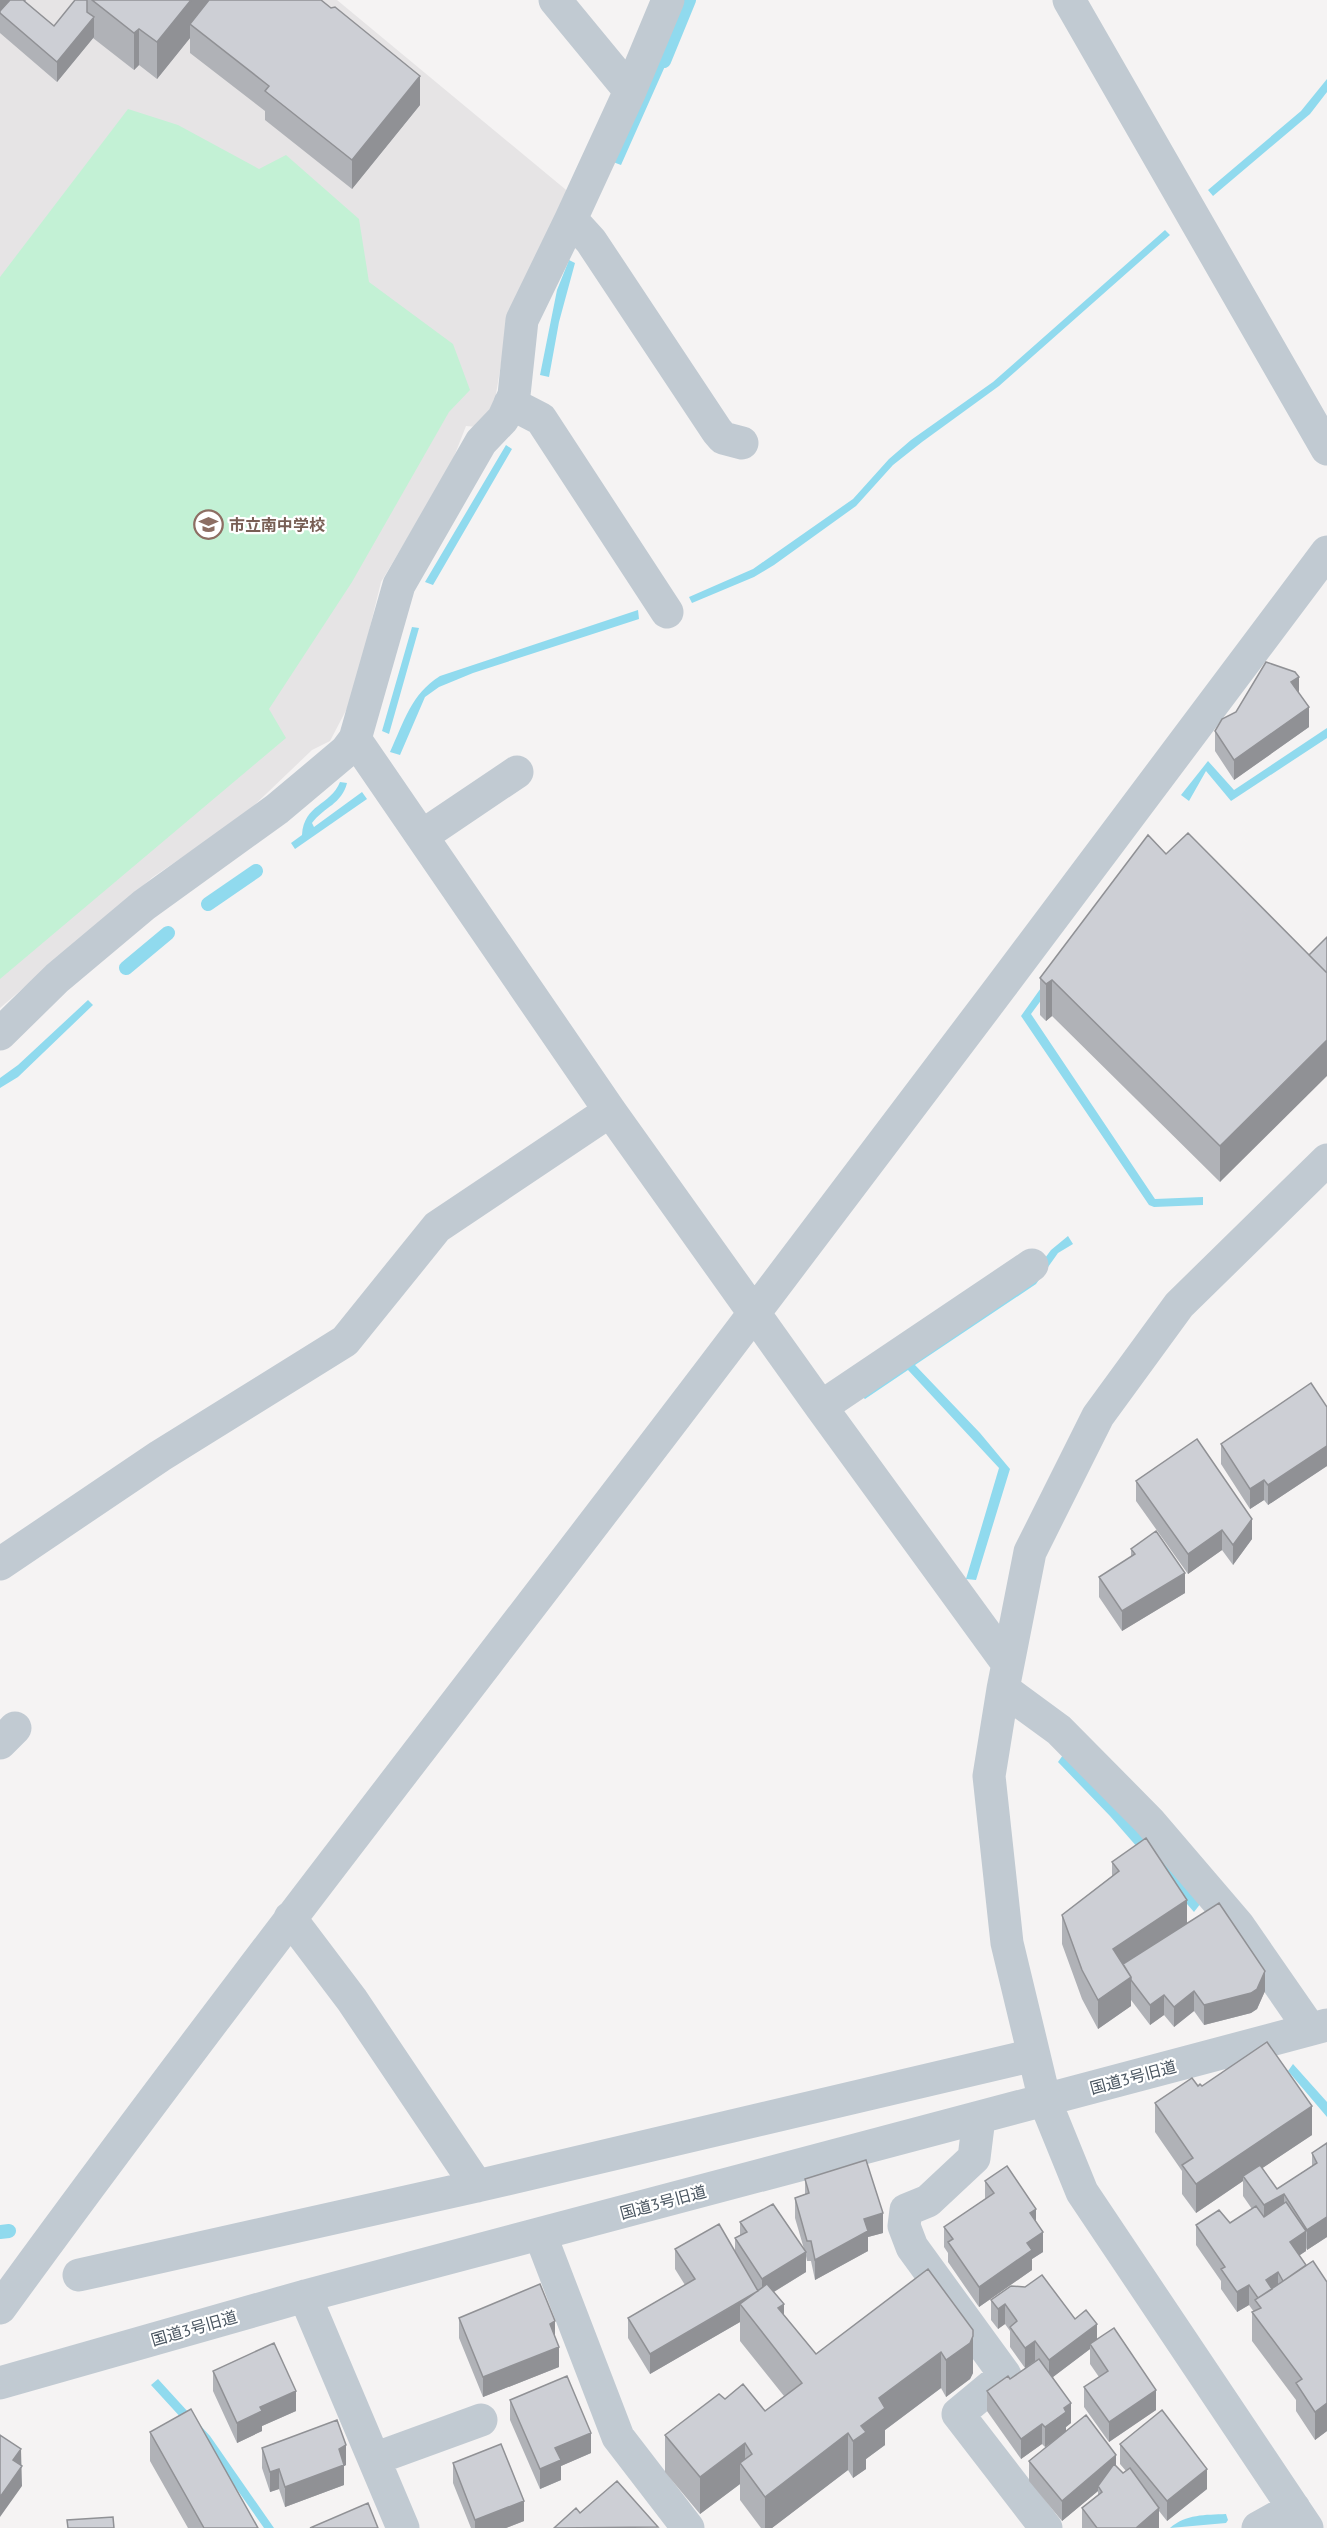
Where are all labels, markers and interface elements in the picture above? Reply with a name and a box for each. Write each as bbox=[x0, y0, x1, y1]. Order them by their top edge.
school or university icon: 市立南中学校 bbox=[192, 509, 224, 541]
place label: 市立南中学校 bbox=[229, 515, 325, 535]
street label: 国道3号旧道 bbox=[1088, 2056, 1178, 2098]
street label: 国道3号旧道 bbox=[618, 2181, 708, 2223]
street label: 国道3号旧道 bbox=[149, 2306, 239, 2350]

